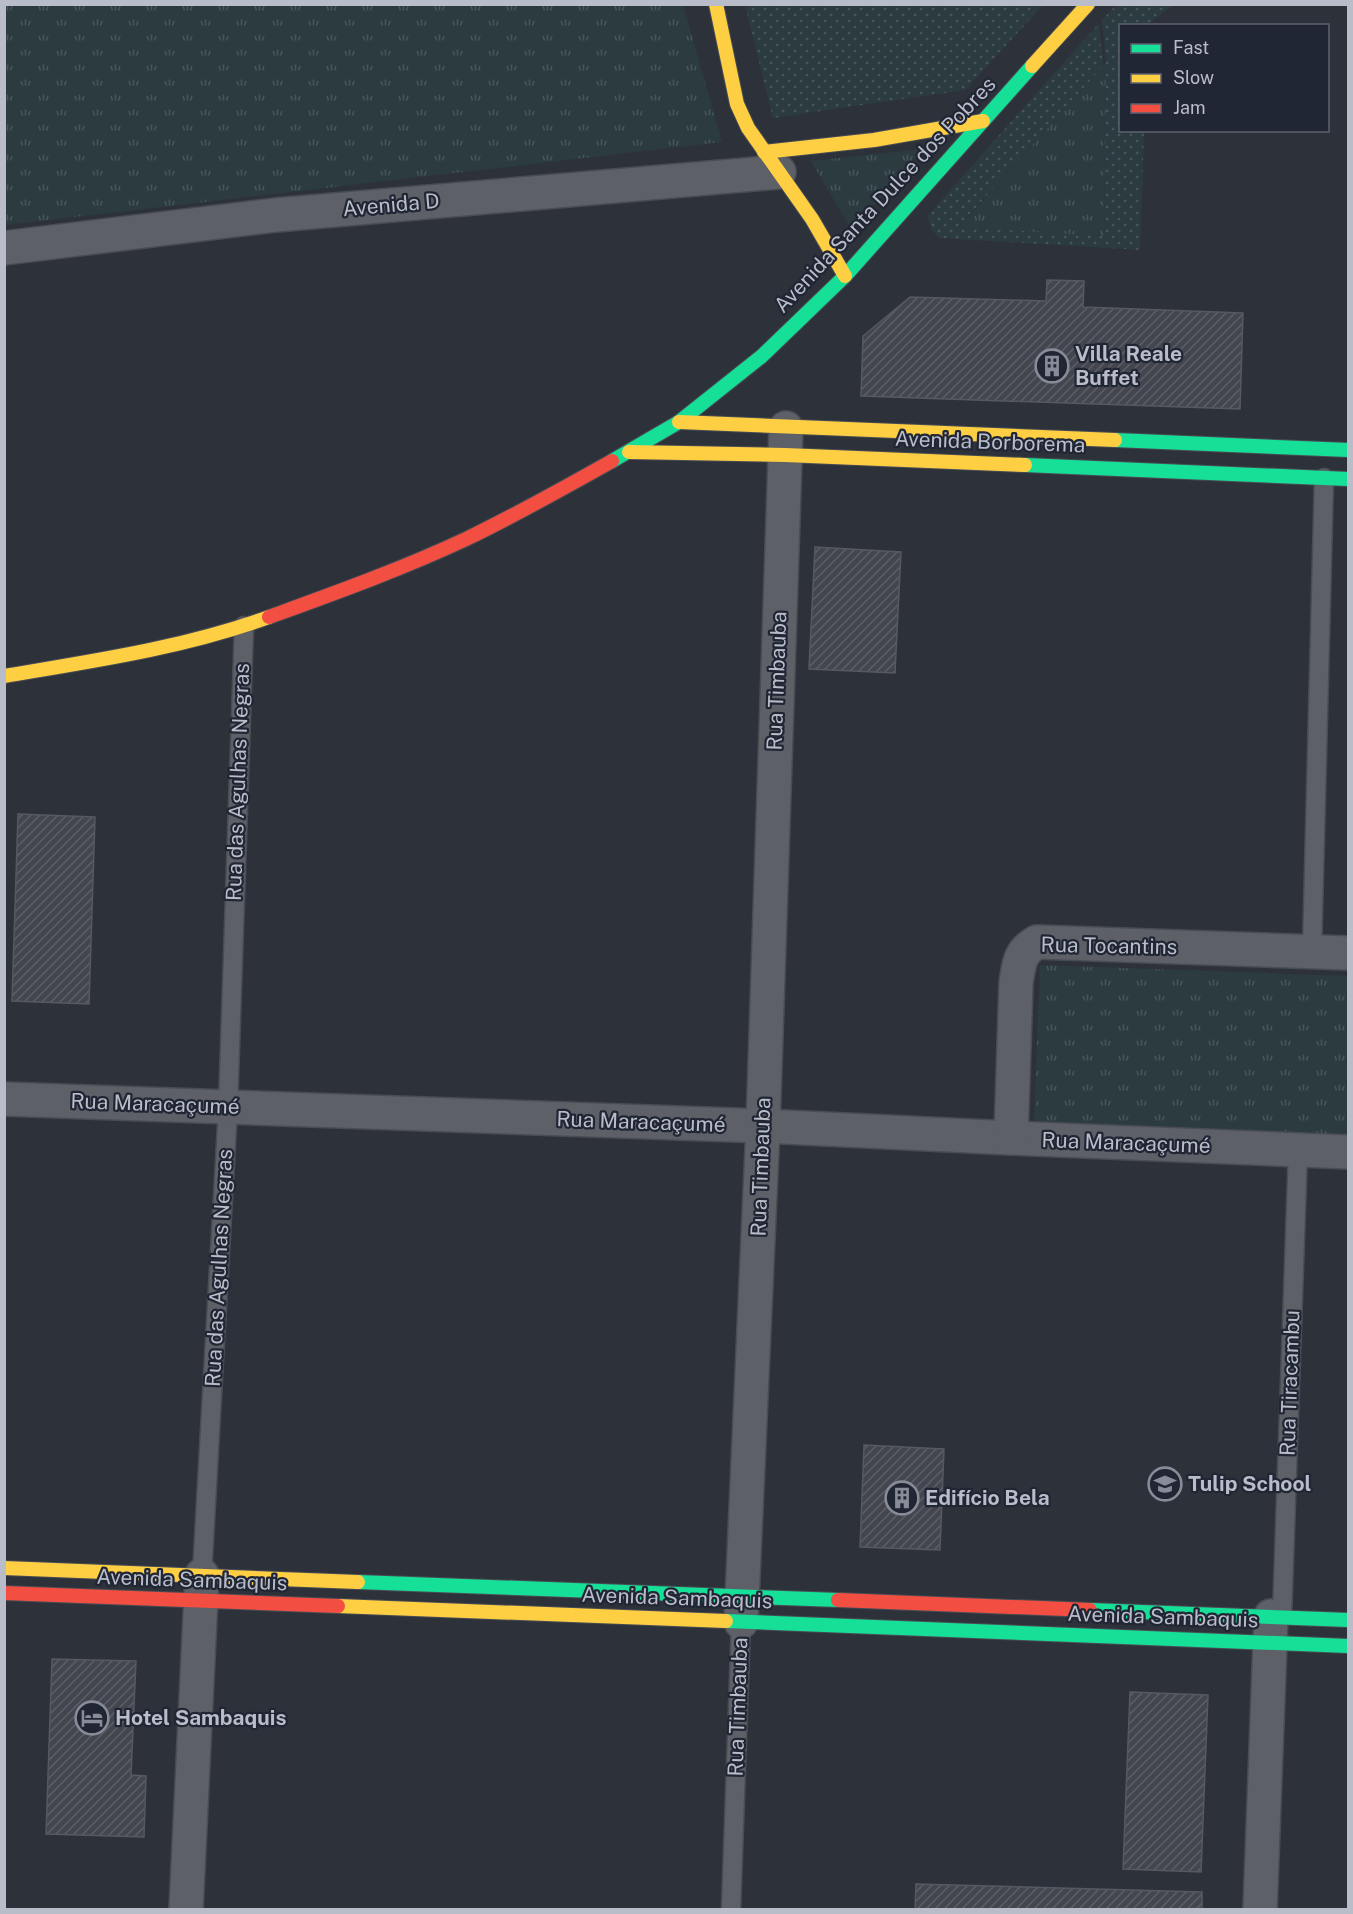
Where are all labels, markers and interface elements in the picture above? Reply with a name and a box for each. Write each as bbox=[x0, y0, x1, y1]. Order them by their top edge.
legend bbox=[1119, 24, 1329, 132]
text: Fast bbox=[1173, 37, 1209, 58]
text: Slow bbox=[1173, 67, 1214, 88]
street label: Avenida Santa Dulce dos Pobres bbox=[769, 72, 1001, 318]
text: Jam bbox=[1173, 97, 1206, 118]
street label: Avenida D bbox=[342, 188, 440, 221]
place label: Villa Reale Buffet bbox=[1075, 341, 1182, 390]
building icon: Villa Reale Buffet bbox=[1034, 348, 1070, 384]
street label: Avenida Borborema bbox=[894, 426, 1086, 457]
street label: Rua Timbauba bbox=[762, 611, 791, 751]
street label: Rua das Agulhas Negras bbox=[221, 663, 254, 901]
street label: Rua Tocantins bbox=[1041, 932, 1177, 959]
street label: Rua Maracaçumé bbox=[70, 1088, 240, 1119]
street label: Rua Timbauba bbox=[746, 1097, 775, 1237]
street label: Rua Maracaçumé bbox=[556, 1106, 726, 1137]
street label: Rua Maracaçumé bbox=[1041, 1127, 1211, 1158]
street label: Rua das Agulhas Negras bbox=[200, 1148, 237, 1387]
street label: Rua Tiracambu bbox=[1274, 1310, 1305, 1456]
school or university icon: Tulip School bbox=[1147, 1466, 1183, 1502]
place label: Tulip School bbox=[1188, 1471, 1312, 1496]
building icon: Edifício Bela bbox=[884, 1480, 920, 1516]
place label: Edifício Bela bbox=[925, 1485, 1050, 1510]
street label: Avenida Sambaquis bbox=[96, 1564, 288, 1595]
street label: Avenida Sambaquis bbox=[581, 1582, 773, 1613]
street label: Avenida Sambaquis bbox=[1067, 1601, 1259, 1632]
street label: Rua Timbauba bbox=[723, 1637, 752, 1777]
hotel icon: Hotel Sambaquis bbox=[74, 1700, 110, 1736]
place label: Hotel Sambaquis bbox=[115, 1705, 286, 1730]

